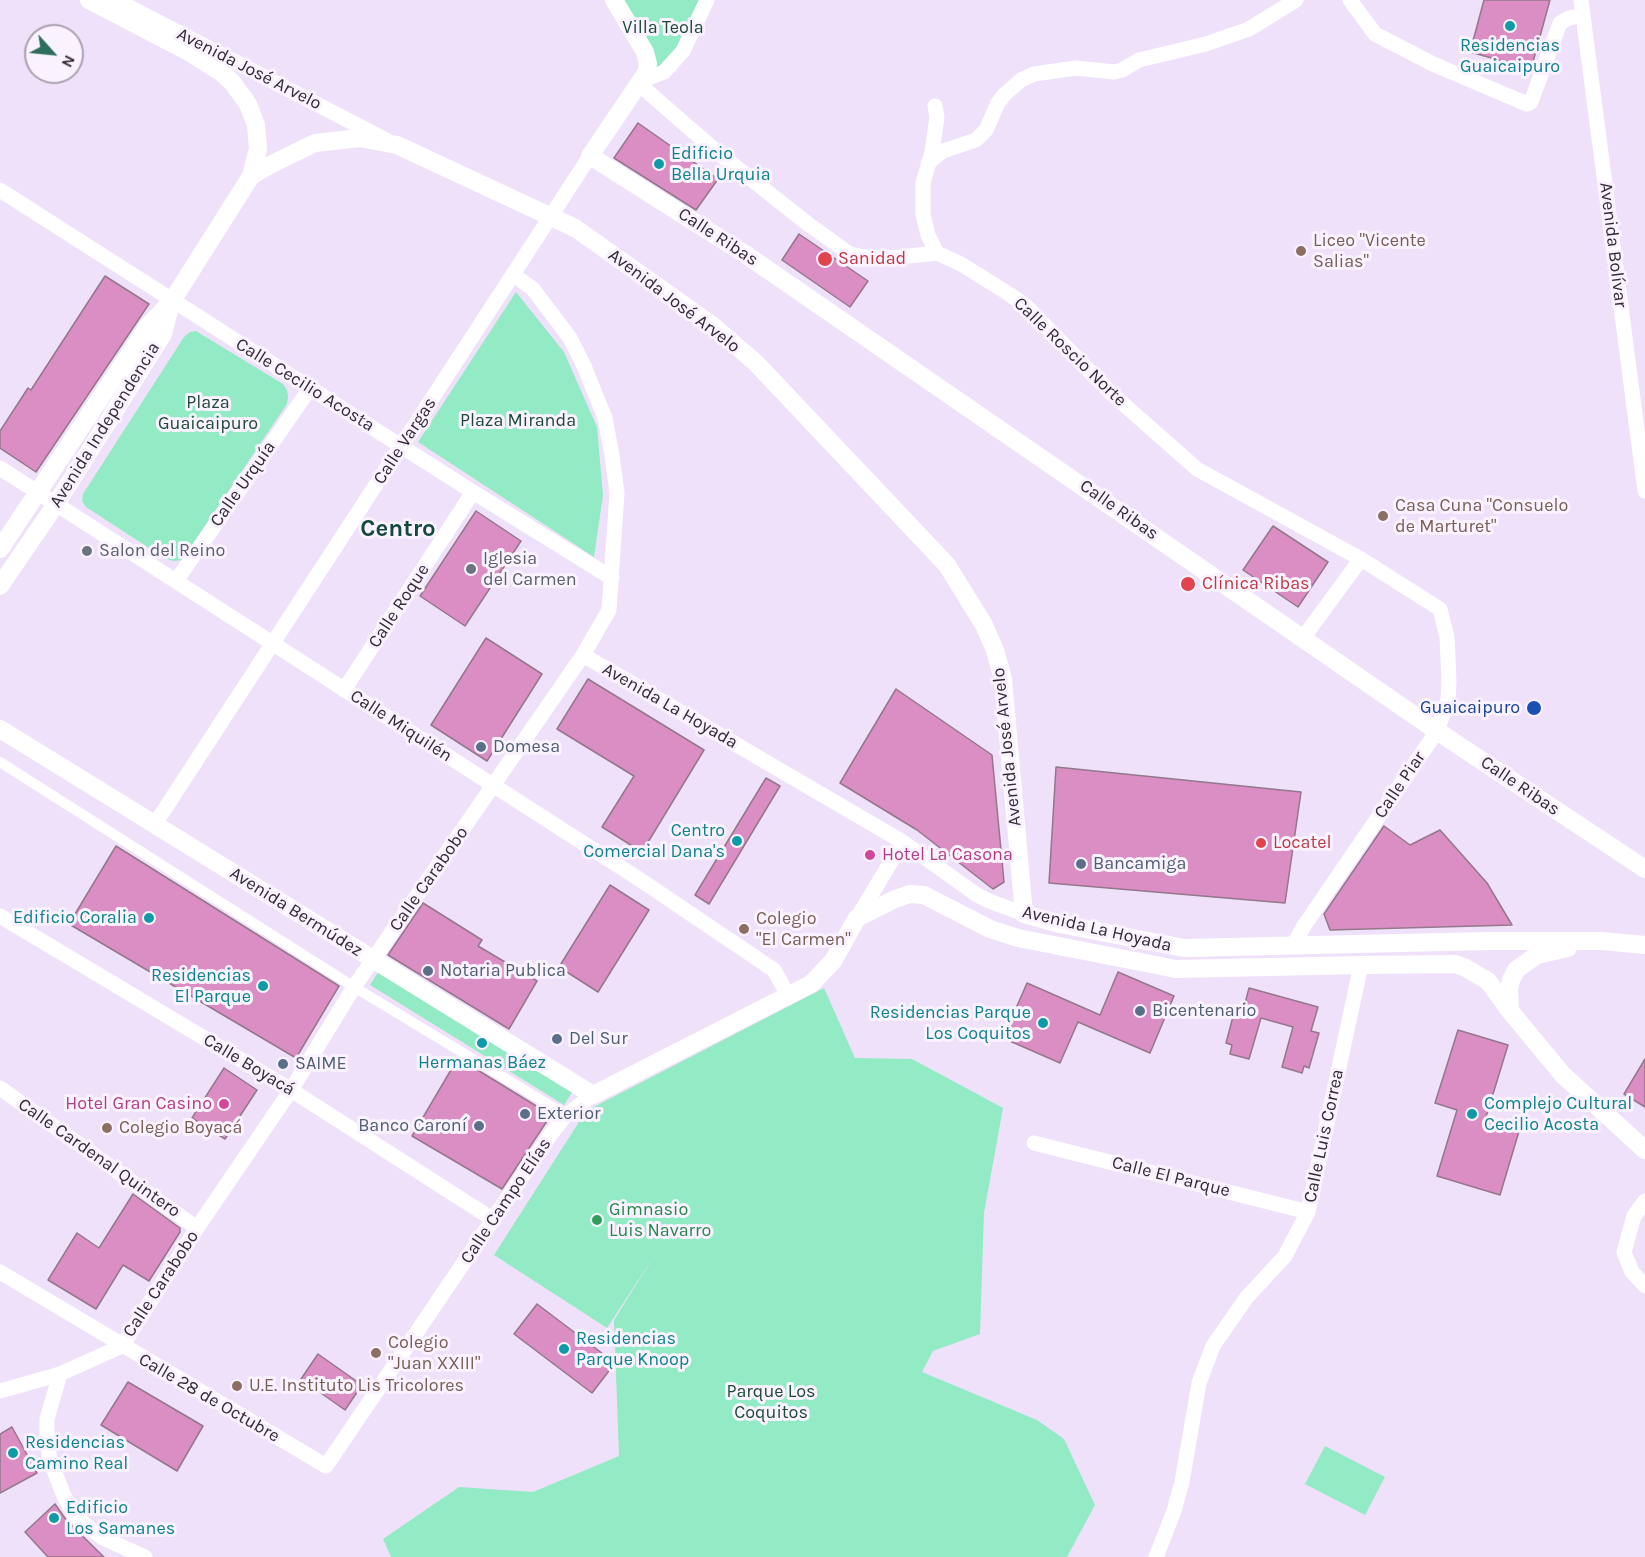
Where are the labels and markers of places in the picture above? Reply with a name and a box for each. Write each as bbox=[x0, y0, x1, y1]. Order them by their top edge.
marker: Residencias Guaicaipuro bbox=[1503, 19, 1517, 33]
place label: Residencias Guaicaipuro bbox=[1460, 35, 1560, 78]
place label: Edificio Bella Urquia bbox=[671, 143, 771, 186]
marker: Edificio Bella Urquia bbox=[652, 157, 666, 171]
place label: Liceo "Vicente Salias" bbox=[1313, 230, 1426, 272]
marker: Liceo "Vicente Salias" bbox=[1294, 244, 1308, 258]
place label: Sanidad bbox=[838, 248, 906, 270]
marker: Sanidad bbox=[816, 250, 834, 268]
place label: Casa Cuna "Consuelo de Marturet" bbox=[1395, 495, 1568, 538]
marker: Casa Cuna "Consuelo de Marturet" bbox=[1376, 509, 1390, 523]
place label: Salon del Reino bbox=[99, 540, 225, 562]
marker: Salon del Reino bbox=[80, 544, 94, 558]
place label: Iglesia del Carmen bbox=[483, 548, 577, 590]
marker: Iglesia del Carmen bbox=[464, 562, 478, 576]
place label: Clínica Ribas bbox=[1202, 573, 1310, 595]
marker: Clínica Ribas bbox=[1179, 575, 1197, 593]
place label: Guaicaipuro bbox=[1420, 697, 1520, 719]
marker: Guaicaipuro bbox=[1525, 699, 1543, 717]
place label: Domesa bbox=[493, 736, 560, 758]
marker: Domesa bbox=[474, 740, 488, 754]
place label: Centro Comercial Dana's bbox=[583, 820, 725, 862]
place label: Locatel bbox=[1273, 832, 1331, 854]
marker: Centro Comercial Dana's bbox=[730, 834, 744, 848]
marker: Locatel bbox=[1254, 836, 1268, 850]
place label: Hotel La Casona bbox=[882, 844, 1013, 866]
marker: Hotel La Casona bbox=[863, 848, 877, 862]
place label: Bancamiga bbox=[1093, 853, 1186, 875]
marker: Bancamiga bbox=[1074, 857, 1088, 871]
place label: Edificio Coralia bbox=[13, 907, 137, 929]
place label: Colegio "El Carmen" bbox=[756, 908, 851, 950]
marker: Edificio Coralia bbox=[142, 911, 156, 925]
marker: Colegio "El Carmen" bbox=[737, 922, 751, 936]
place label: Notaria Publica bbox=[440, 960, 566, 982]
marker: Notaria Publica bbox=[421, 964, 435, 978]
place label: Residencias El Parque bbox=[151, 965, 251, 1008]
marker: Residencias El Parque bbox=[256, 979, 270, 993]
place label: Bicentenario bbox=[1152, 1000, 1256, 1022]
place label: Residencias Parque Los Coquitos bbox=[870, 1002, 1031, 1044]
marker: Bicentenario bbox=[1133, 1004, 1147, 1018]
marker: Residencias Parque Los Coquitos bbox=[1036, 1016, 1050, 1030]
place label: Del Sur bbox=[569, 1028, 628, 1050]
marker: Del Sur bbox=[550, 1032, 564, 1046]
marker: Hermanas Báez bbox=[475, 1036, 489, 1050]
place label: Hermanas Báez bbox=[418, 1052, 546, 1074]
place label: SAIME bbox=[295, 1053, 347, 1075]
marker: SAIME bbox=[276, 1057, 290, 1071]
place label: Hotel Gran Casino bbox=[65, 1093, 212, 1115]
place label: Complejo Cultural Cecilio Acosta bbox=[1484, 1093, 1632, 1136]
marker: Hotel Gran Casino bbox=[217, 1097, 231, 1111]
place label: Exterior bbox=[537, 1103, 601, 1125]
marker: Exterior bbox=[518, 1107, 532, 1121]
marker: Complejo Cultural Cecilio Acosta bbox=[1465, 1107, 1479, 1121]
place label: Banco Caroní bbox=[358, 1115, 467, 1137]
place label: Colegio Boyacá bbox=[119, 1117, 242, 1139]
marker: Banco Caroní bbox=[472, 1119, 486, 1133]
marker: Colegio Boyacá bbox=[100, 1121, 114, 1135]
place label: Gimnasio Luis Navarro bbox=[609, 1199, 711, 1242]
marker: Gimnasio Luis Navarro bbox=[590, 1213, 604, 1227]
place label: Residencias Parque Knoop bbox=[576, 1328, 689, 1370]
place label: Colegio "Juan XXIII" bbox=[388, 1332, 480, 1374]
marker: Residencias Parque Knoop bbox=[557, 1342, 571, 1356]
marker: Colegio "Juan XXIII" bbox=[369, 1346, 383, 1360]
place label: U.E. Instituto Lis Tricolores bbox=[249, 1375, 464, 1397]
marker: U.E. Instituto Lis Tricolores bbox=[230, 1379, 244, 1393]
place label: Residencias Camino Real bbox=[25, 1432, 128, 1474]
marker: Residencias Camino Real bbox=[6, 1446, 20, 1460]
place label: Edificio Los Samanes bbox=[66, 1497, 175, 1540]
marker: Edificio Los Samanes bbox=[47, 1511, 61, 1525]

